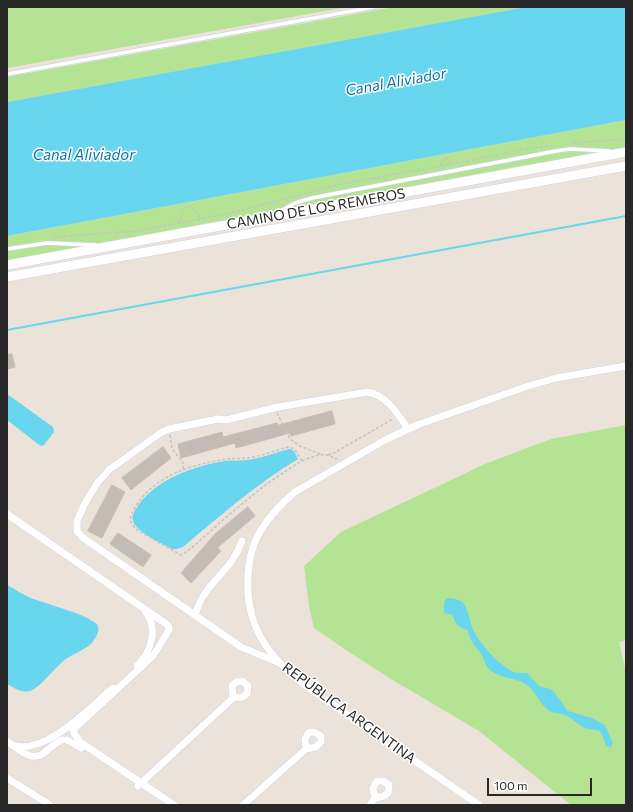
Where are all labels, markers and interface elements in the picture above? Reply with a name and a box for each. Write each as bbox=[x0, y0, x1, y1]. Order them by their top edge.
water label: Canal Aliviador bbox=[344, 64, 448, 100]
water label: Canal Aliviador bbox=[33, 146, 135, 164]
street label: CAMINO DE LOS REMEROS bbox=[225, 185, 407, 233]
street label: REPÚBLICA ARGENTINA bbox=[279, 659, 419, 767]
scale bar bbox=[489, 770, 594, 796]
text: 100 m bbox=[494, 778, 528, 792]

